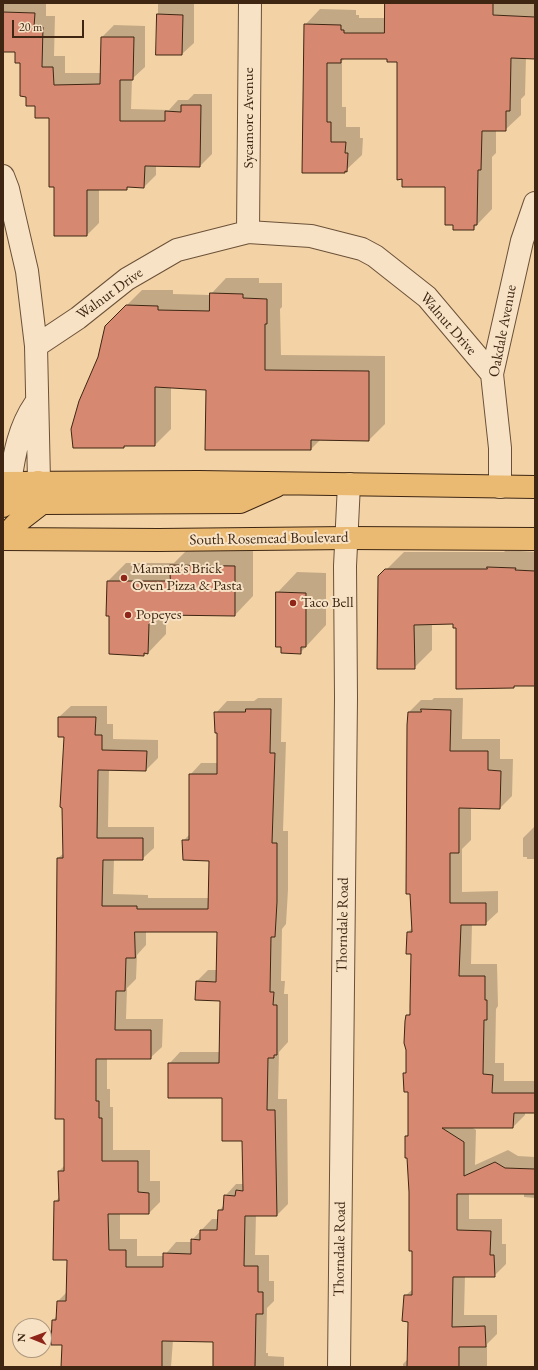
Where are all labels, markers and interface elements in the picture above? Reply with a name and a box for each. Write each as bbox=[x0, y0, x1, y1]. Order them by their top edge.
scale bar bbox=[14, 12, 86, 38]
text: 20 m bbox=[19, 19, 42, 35]
street label: Sycamore Avenue bbox=[240, 67, 258, 169]
street label: Walnut Drive bbox=[73, 264, 147, 324]
street label: Oakdale Avenue bbox=[485, 283, 521, 379]
street label: Walnut Drive bbox=[416, 289, 480, 359]
street label: South Rosemead Boulevard bbox=[189, 529, 349, 549]
place label: Mamma's Brick Oven Pizza & Pasta bbox=[132, 560, 242, 595]
marker: Mamma's Brick Oven Pizza & Pasta bbox=[119, 573, 129, 583]
place label: Taco Bell bbox=[301, 594, 354, 612]
marker: Taco Bell bbox=[288, 598, 298, 608]
place label: Popeyes bbox=[136, 606, 181, 624]
marker: Popeyes bbox=[123, 610, 133, 620]
street label: Thorndale Road bbox=[333, 877, 353, 973]
street label: Thorndale Road bbox=[330, 1201, 350, 1297]
north arrow bbox=[12, 1318, 52, 1358]
text: N bbox=[14, 1333, 28, 1342]

